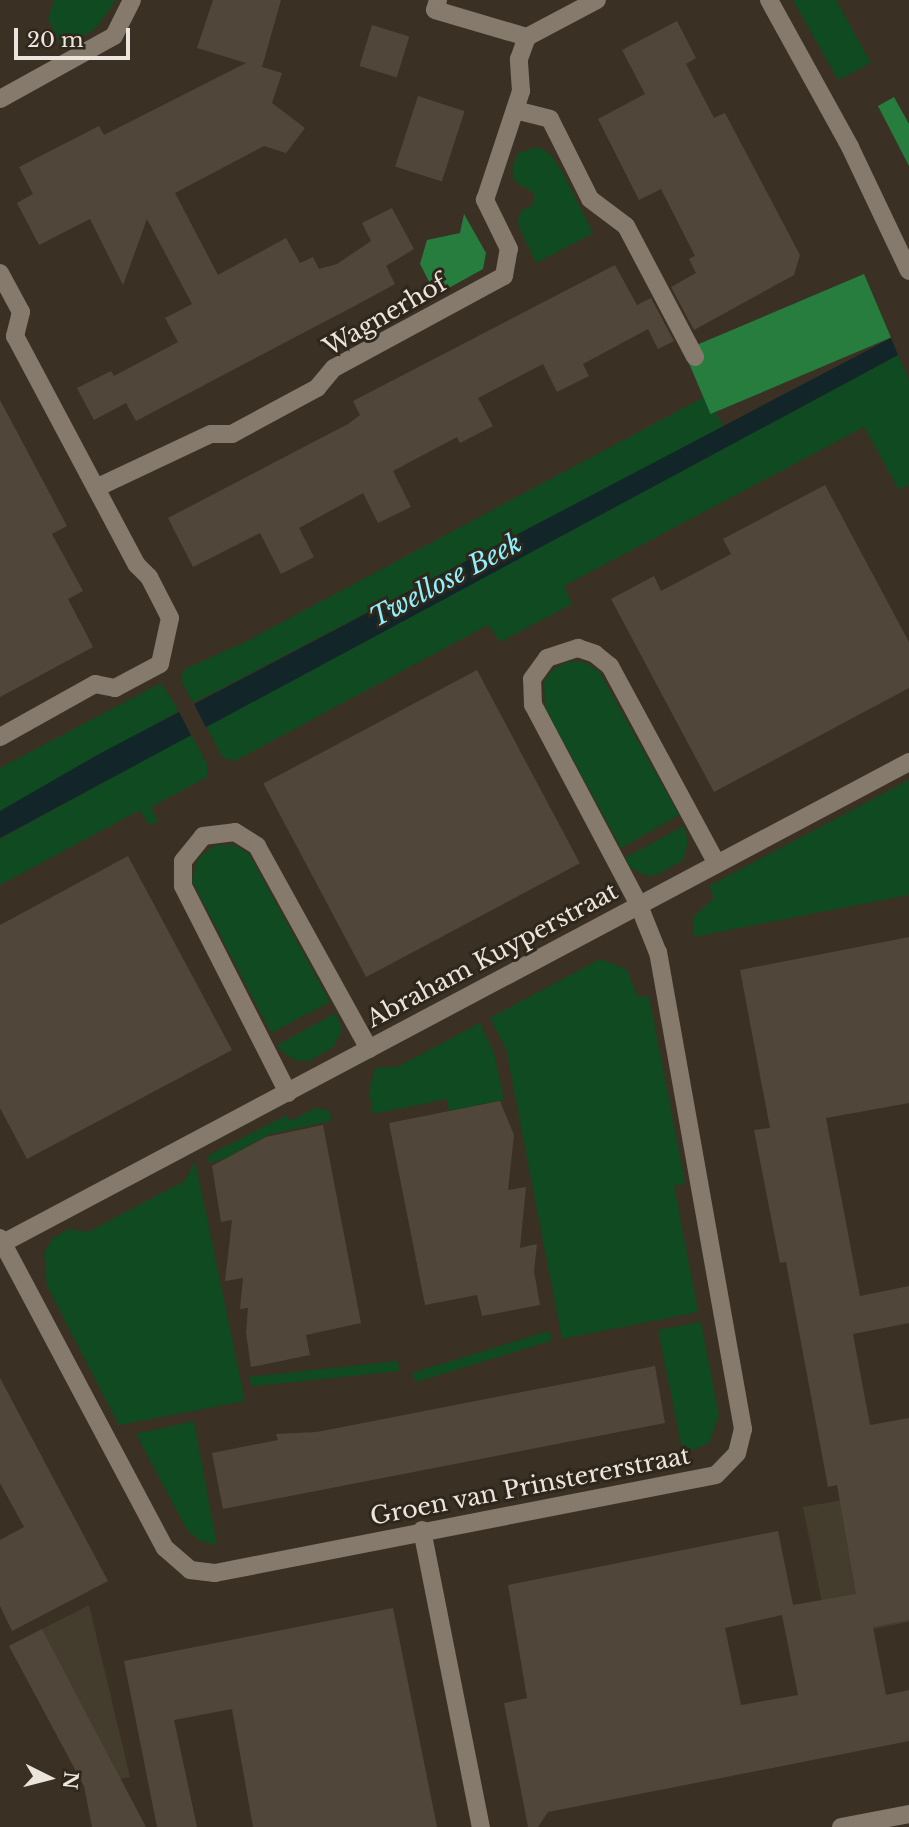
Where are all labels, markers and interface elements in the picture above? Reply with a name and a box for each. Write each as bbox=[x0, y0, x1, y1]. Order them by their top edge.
scale bar bbox=[18, 14, 133, 58]
text: 20 m bbox=[27, 27, 84, 53]
street label: Wagnerhof bbox=[318, 268, 452, 362]
water label: Twellose Beek bbox=[365, 528, 527, 634]
street label: Abraham Kuyperstraat bbox=[362, 877, 622, 1033]
street label: Groen van Prinstererstraat bbox=[367, 1441, 693, 1531]
north arrow bbox=[14, 1743, 84, 1813]
text: N bbox=[58, 1770, 83, 1790]

